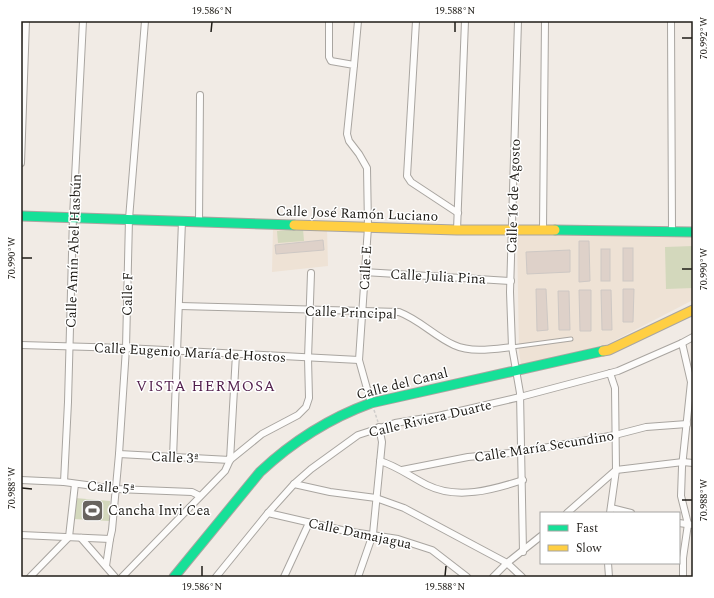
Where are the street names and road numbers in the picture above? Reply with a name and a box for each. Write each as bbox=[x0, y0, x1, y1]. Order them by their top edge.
street label: Calle 16 de Agosto bbox=[501, 138, 526, 254]
street label: Calle Amín Abel Hasbún bbox=[60, 173, 87, 329]
street label: Calle José Ramón Luciano bbox=[275, 200, 438, 227]
street label: Calle E bbox=[354, 245, 377, 291]
street label: Calle Julia Pina bbox=[390, 264, 486, 289]
street label: Calle F bbox=[117, 272, 138, 316]
street label: Calle Principal bbox=[304, 300, 397, 325]
street label: Calle Eugenio María de Hostos bbox=[93, 337, 287, 368]
street label: Calle del Canal bbox=[354, 362, 450, 405]
street label: Calle Riviera Duarte bbox=[366, 394, 494, 443]
street label: Calle María Secundino bbox=[473, 425, 615, 468]
street label: Calle 3ª bbox=[150, 446, 200, 469]
street label: Calle 5ª bbox=[86, 475, 136, 500]
street label: Calle Damajagua bbox=[306, 512, 414, 555]

